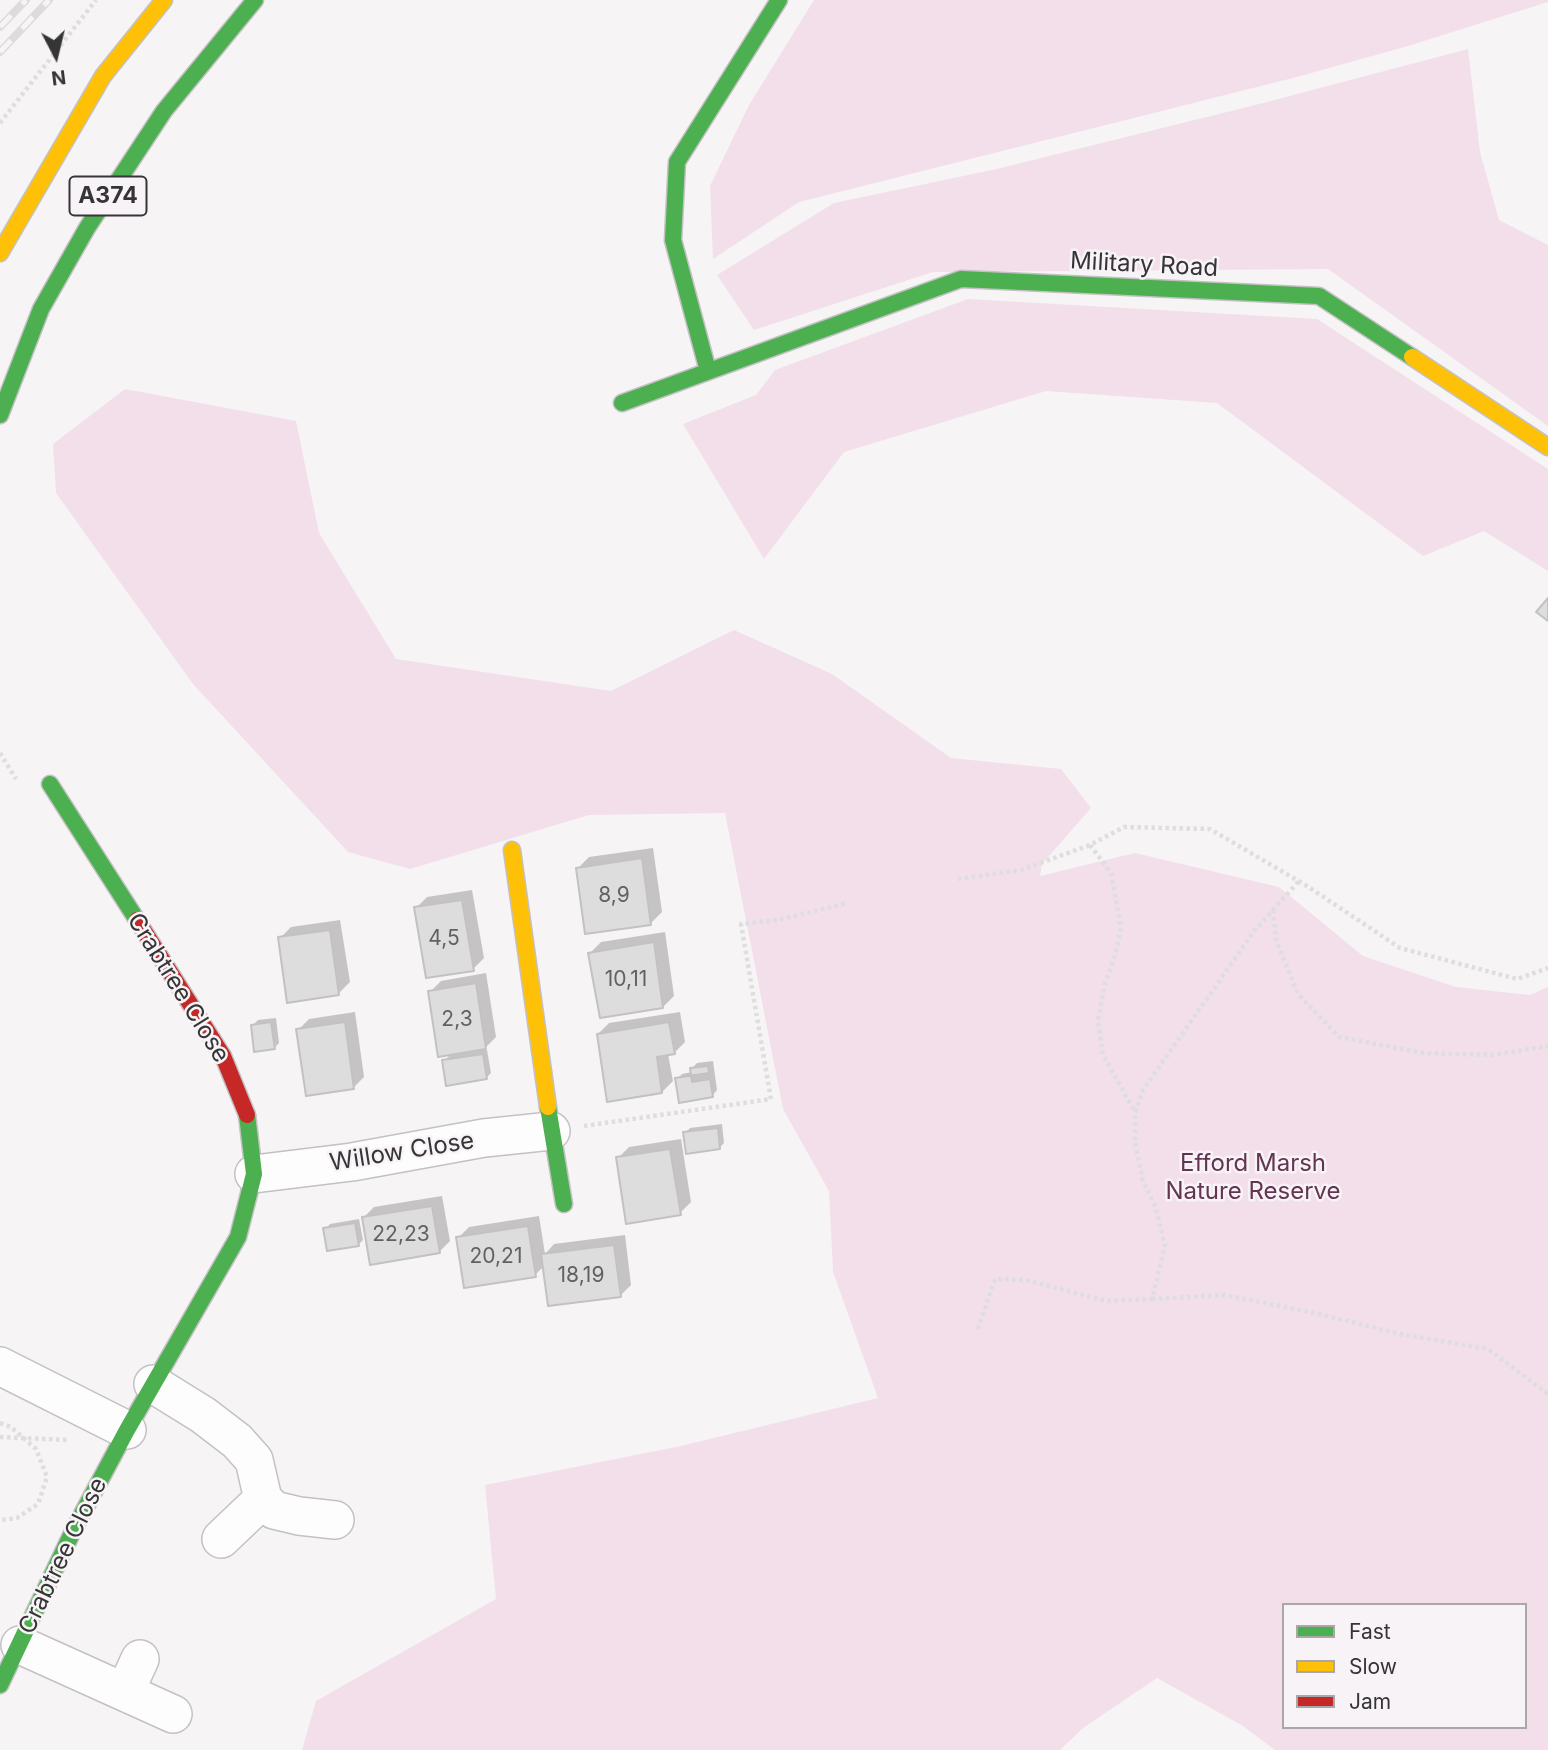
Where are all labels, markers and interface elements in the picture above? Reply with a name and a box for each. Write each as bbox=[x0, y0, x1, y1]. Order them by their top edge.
north arrow bbox=[21, 21, 91, 91]
text: N bbox=[50, 65, 67, 90]
road number: A374 bbox=[70, 176, 146, 216]
street label: Military Road bbox=[1069, 247, 1219, 283]
house number: 8,9 bbox=[598, 883, 630, 909]
street label: Crabtree Close bbox=[121, 908, 235, 1068]
house number: 4,5 bbox=[428, 926, 460, 952]
house number: 10,11 bbox=[605, 967, 647, 993]
house number: 2,3 bbox=[441, 1007, 473, 1033]
street label: Willow Close bbox=[328, 1126, 476, 1178]
park label: Efford Marsh Nature Reserve bbox=[1165, 1150, 1341, 1206]
house number: 22,23 bbox=[372, 1222, 430, 1248]
house number: 20,21 bbox=[470, 1244, 522, 1270]
house number: 18,19 bbox=[558, 1263, 604, 1289]
street label: Crabtree Close bbox=[13, 1473, 113, 1639]
legend bbox=[1282, 1603, 1527, 1729]
text: Fast bbox=[1349, 1619, 1391, 1644]
text: Slow bbox=[1349, 1654, 1397, 1679]
text: Jam bbox=[1349, 1689, 1391, 1714]

